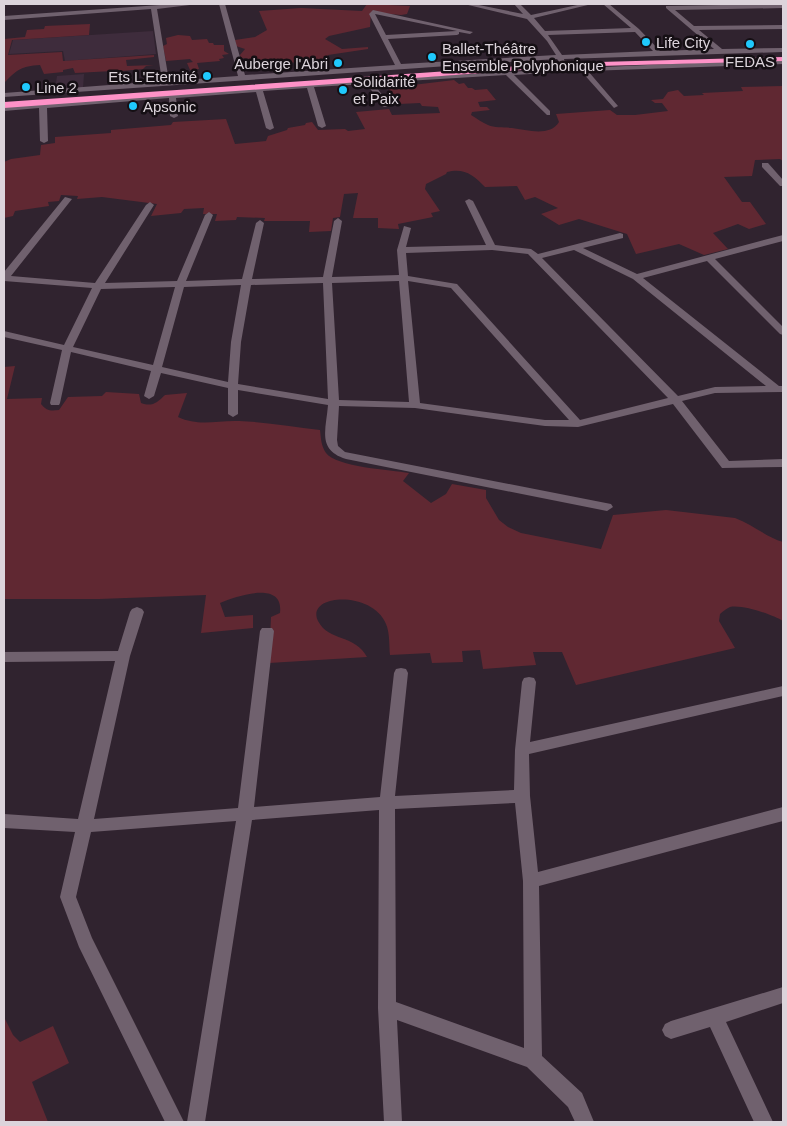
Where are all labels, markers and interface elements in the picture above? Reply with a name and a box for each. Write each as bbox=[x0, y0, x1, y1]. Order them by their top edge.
place label: Life City bbox=[656, 34, 711, 51]
marker: Life City bbox=[640, 36, 652, 48]
marker: FEDAS bbox=[744, 38, 756, 50]
place label: Ballet-Théâtre Ensemble Polyphonique bbox=[442, 40, 604, 74]
marker: Ballet-Théâtre Ensemble Polyphonique bbox=[426, 51, 438, 63]
place label: FEDAS bbox=[725, 53, 775, 70]
place label: Auberge l'Abri bbox=[234, 55, 328, 72]
marker: Auberge l'Abri bbox=[332, 57, 344, 69]
place label: Ets L'Eternité bbox=[108, 68, 197, 85]
marker: Ets L'Eternité bbox=[201, 70, 213, 82]
place label: Solidarité et Paix bbox=[353, 73, 416, 107]
place label: Line 2 bbox=[36, 79, 77, 96]
marker: Line 2 bbox=[20, 81, 32, 93]
marker: Solidarité et Paix bbox=[337, 84, 349, 96]
place label: Apsonic bbox=[143, 98, 197, 115]
marker: Apsonic bbox=[127, 100, 139, 112]

